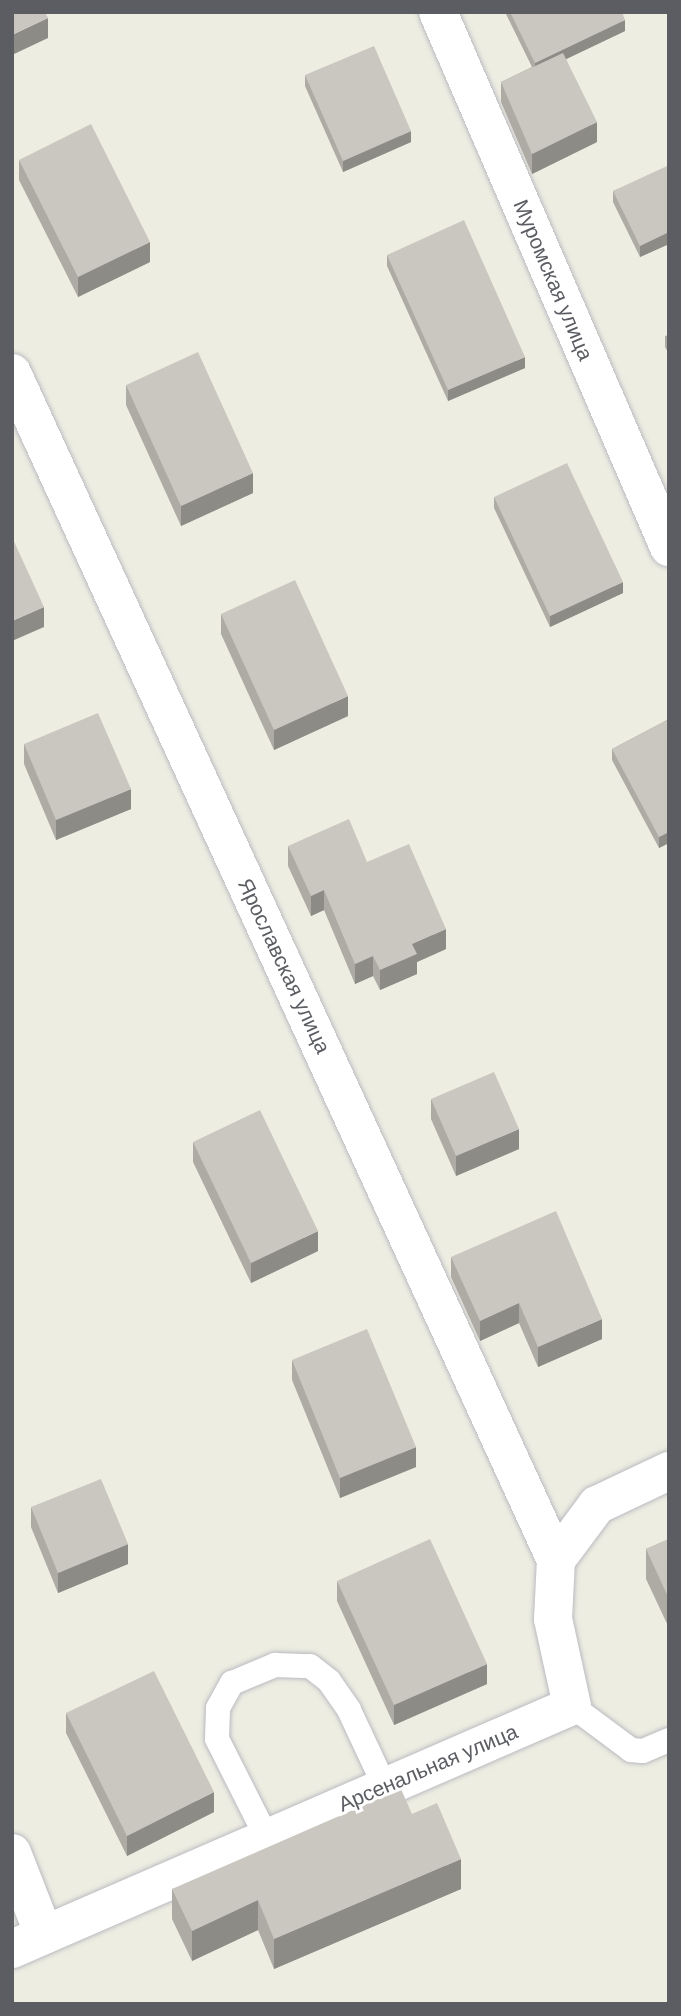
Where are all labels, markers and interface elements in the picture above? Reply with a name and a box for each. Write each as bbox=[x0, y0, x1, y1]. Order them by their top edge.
street label: Муромская улица bbox=[508, 196, 598, 364]
street label: Ярославская улица bbox=[232, 874, 336, 1058]
street label: Арсенальная улица bbox=[335, 1719, 521, 1817]

